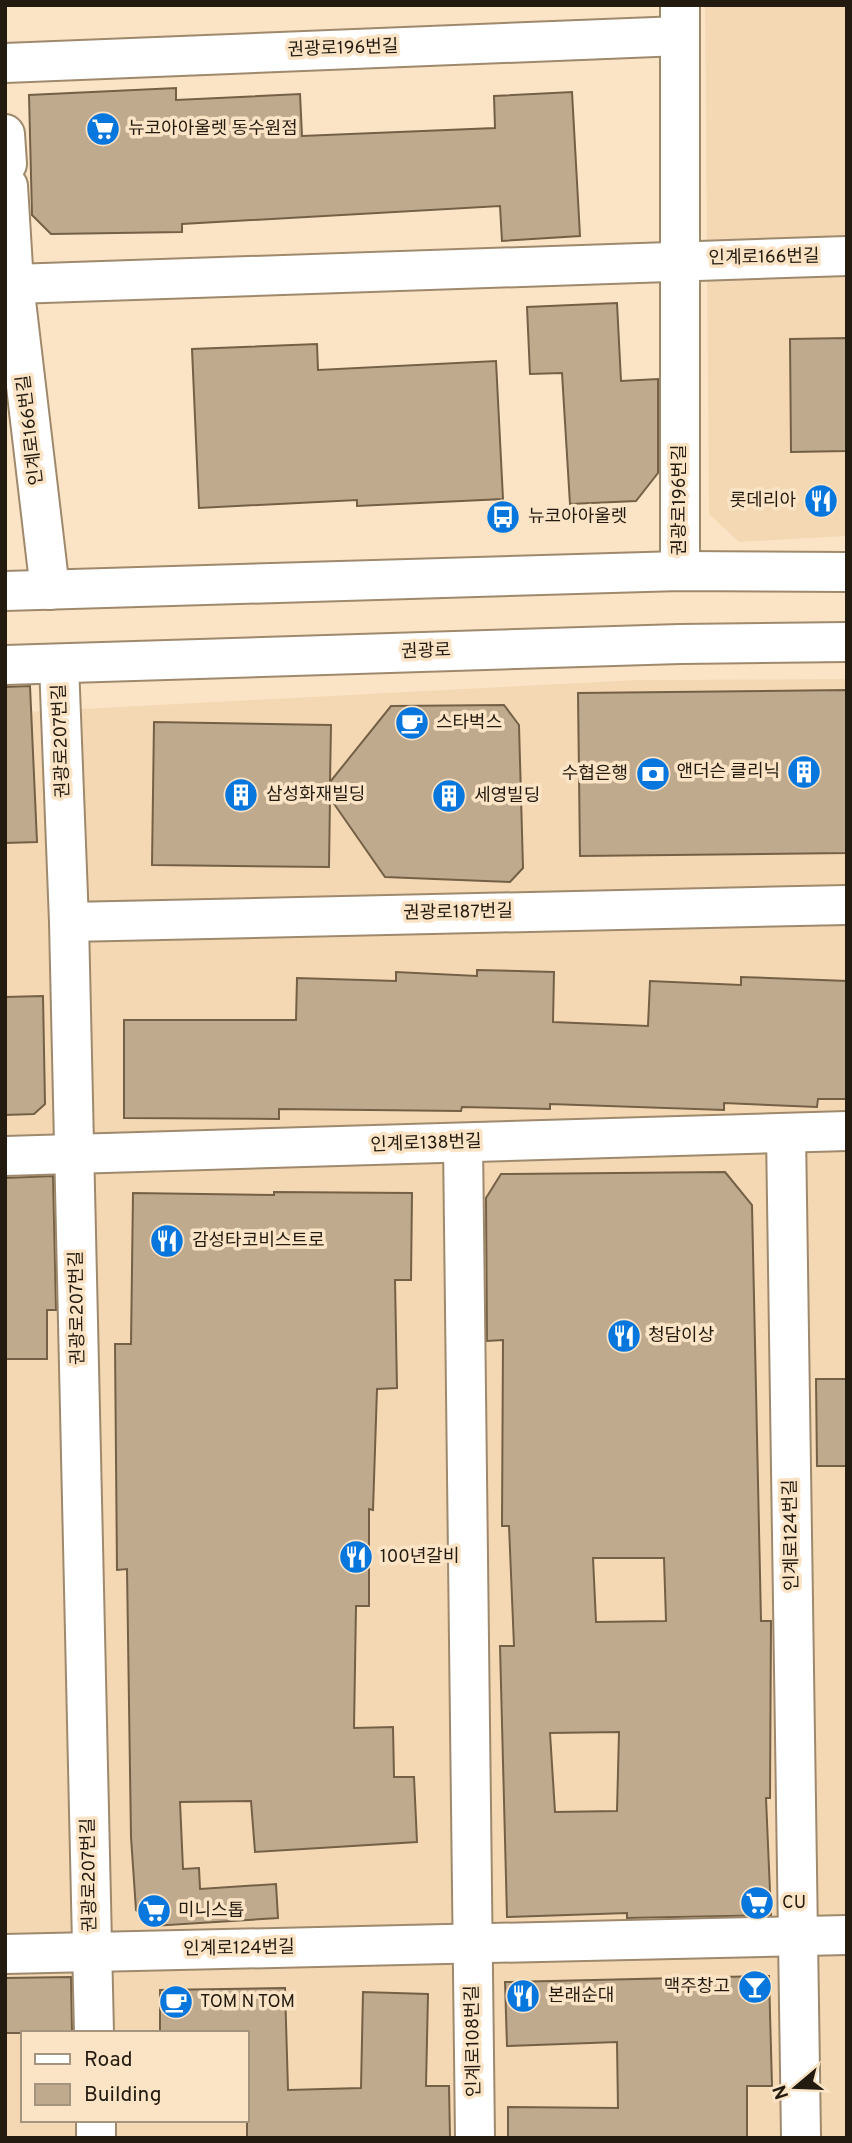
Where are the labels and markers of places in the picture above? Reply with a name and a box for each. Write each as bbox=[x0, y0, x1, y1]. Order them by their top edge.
supermarket icon: 뉴코아아울렛 동수원점 bbox=[84, 110, 122, 148]
place label: 뉴코아아울렛 동수원점 bbox=[128, 118, 298, 141]
restaurant icon: 롯데리아 bbox=[802, 482, 840, 520]
place label: 롯데리아 bbox=[730, 490, 796, 513]
bus stop icon: 뉴코아아울렛 bbox=[484, 498, 522, 536]
place label: 뉴코아아울렛 bbox=[528, 506, 627, 529]
cafe icon: 스타벅스 bbox=[393, 704, 431, 742]
place label: 스타벅스 bbox=[436, 712, 502, 735]
building icon: 앤더슨 클리닉 bbox=[785, 753, 823, 791]
bank icon: 수협은행 bbox=[634, 755, 672, 793]
place label: 앤더슨 클리닉 bbox=[676, 761, 780, 784]
place label: 수협은행 bbox=[562, 763, 628, 786]
building icon: 삼성화재빌딩 bbox=[222, 776, 260, 814]
building icon: 세영빌딩 bbox=[430, 777, 468, 815]
place label: 삼성화재빌딩 bbox=[266, 784, 365, 807]
place label: 세영빌딩 bbox=[474, 785, 540, 808]
restaurant icon: 감성타코비스트로 bbox=[148, 1222, 186, 1260]
place label: 감성타코비스트로 bbox=[192, 1230, 324, 1253]
restaurant icon: 청담이상 bbox=[605, 1317, 643, 1355]
place label: 청담이상 bbox=[648, 1325, 714, 1348]
restaurant icon: 100년갈비 bbox=[337, 1538, 375, 1576]
place label: 100년갈비 bbox=[380, 1546, 459, 1569]
supermarket icon: CU bbox=[738, 1884, 776, 1922]
supermarket icon: 미니스톱 bbox=[135, 1892, 173, 1930]
place label: CU bbox=[782, 1892, 806, 1915]
place label: 미니스톱 bbox=[178, 1900, 244, 1923]
bar icon: 맥주창고 bbox=[736, 1968, 774, 2006]
place label: 맥주창고 bbox=[664, 1976, 730, 1999]
restaurant icon: 본래순대 bbox=[504, 1977, 542, 2015]
cafe icon: TOM N TOM bbox=[157, 1983, 195, 2021]
place label: 본래순대 bbox=[548, 1985, 614, 2008]
place label: TOM N TOM bbox=[200, 1991, 295, 2014]

